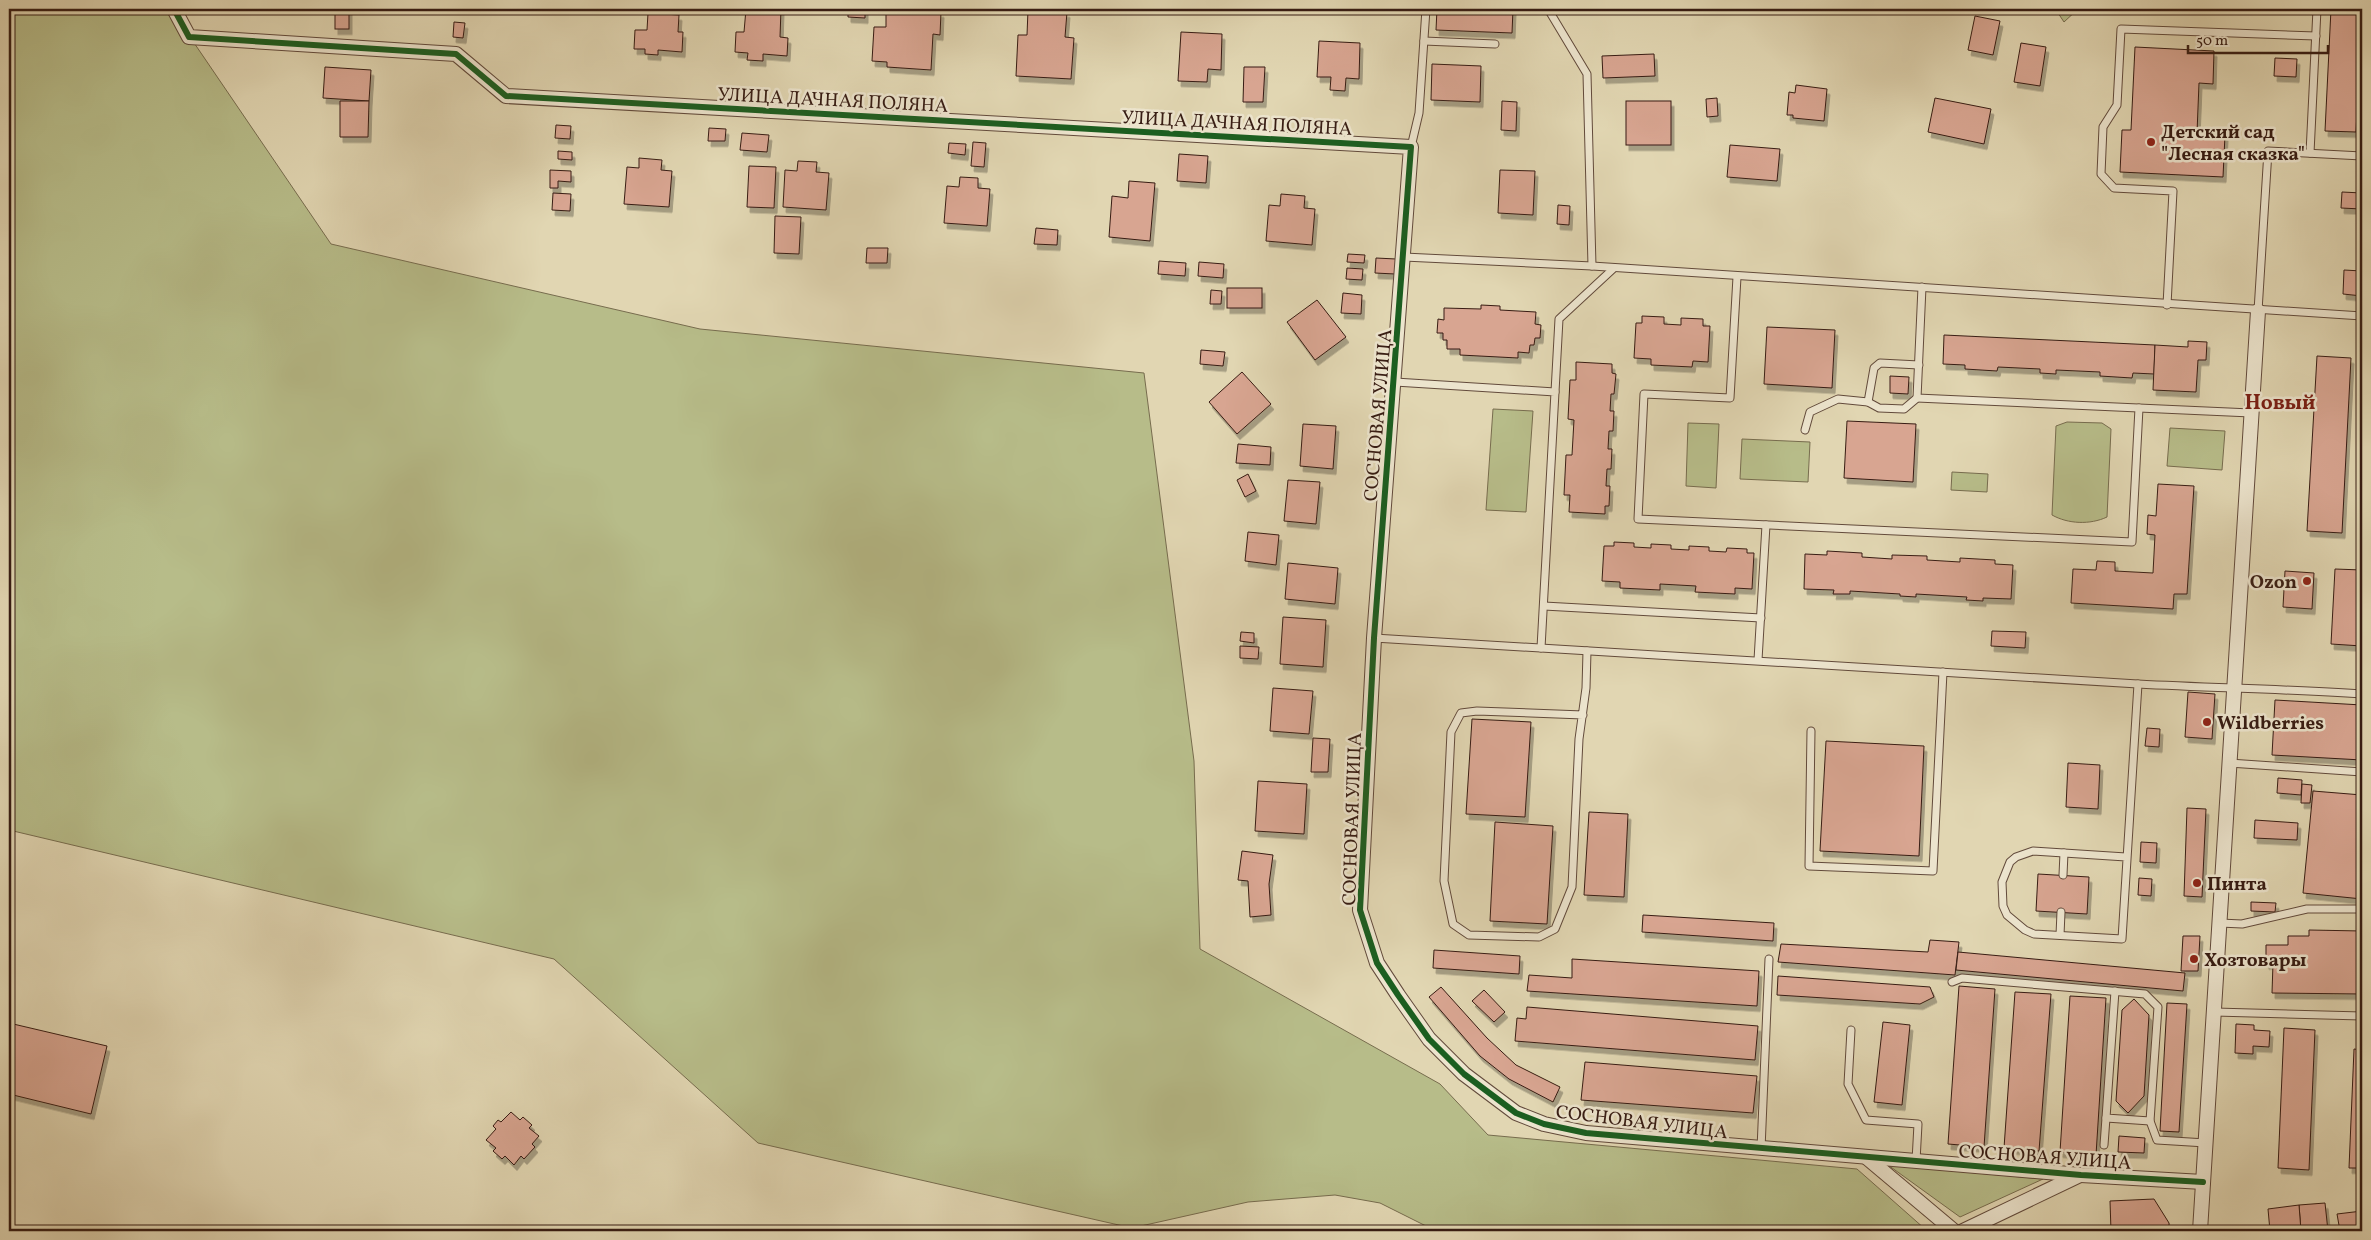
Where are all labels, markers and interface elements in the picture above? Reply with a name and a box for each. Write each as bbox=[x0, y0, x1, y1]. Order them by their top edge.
scale bar bbox=[2188, 22, 2328, 54]
text: 50 m bbox=[2196, 31, 2228, 52]
street label: УЛИЦА ДАЧНАЯ ПОЛЯНА bbox=[717, 82, 949, 120]
street label: УЛИЦА ДАЧНАЯ ПОЛЯНА bbox=[1121, 105, 1353, 143]
place label: Детский сад "Лесная сказка" bbox=[2161, 120, 2305, 168]
marker: Детский сад "Лесная сказка" bbox=[2145, 136, 2157, 148]
street label: СОСНОВАЯ УЛИЦА bbox=[1359, 328, 1399, 502]
district label: Новый bbox=[2244, 389, 2316, 418]
place label: Ozon bbox=[2250, 570, 2297, 596]
marker: Ozon bbox=[2301, 575, 2313, 587]
place label: Wildberries bbox=[2217, 711, 2324, 737]
marker: Wildberries bbox=[2201, 716, 2213, 728]
street label: СОСНОВАЯ УЛИЦА bbox=[1337, 732, 1369, 906]
place label: Пинта bbox=[2207, 872, 2267, 898]
marker: Пинта bbox=[2191, 877, 2203, 889]
place label: Хозтовары bbox=[2204, 948, 2306, 974]
marker: Хозтовары bbox=[2188, 953, 2200, 965]
street label: СОСНОВАЯ УЛИЦА bbox=[1554, 1100, 1729, 1146]
street label: СОСНОВАЯ УЛИЦА bbox=[1958, 1139, 2132, 1177]

